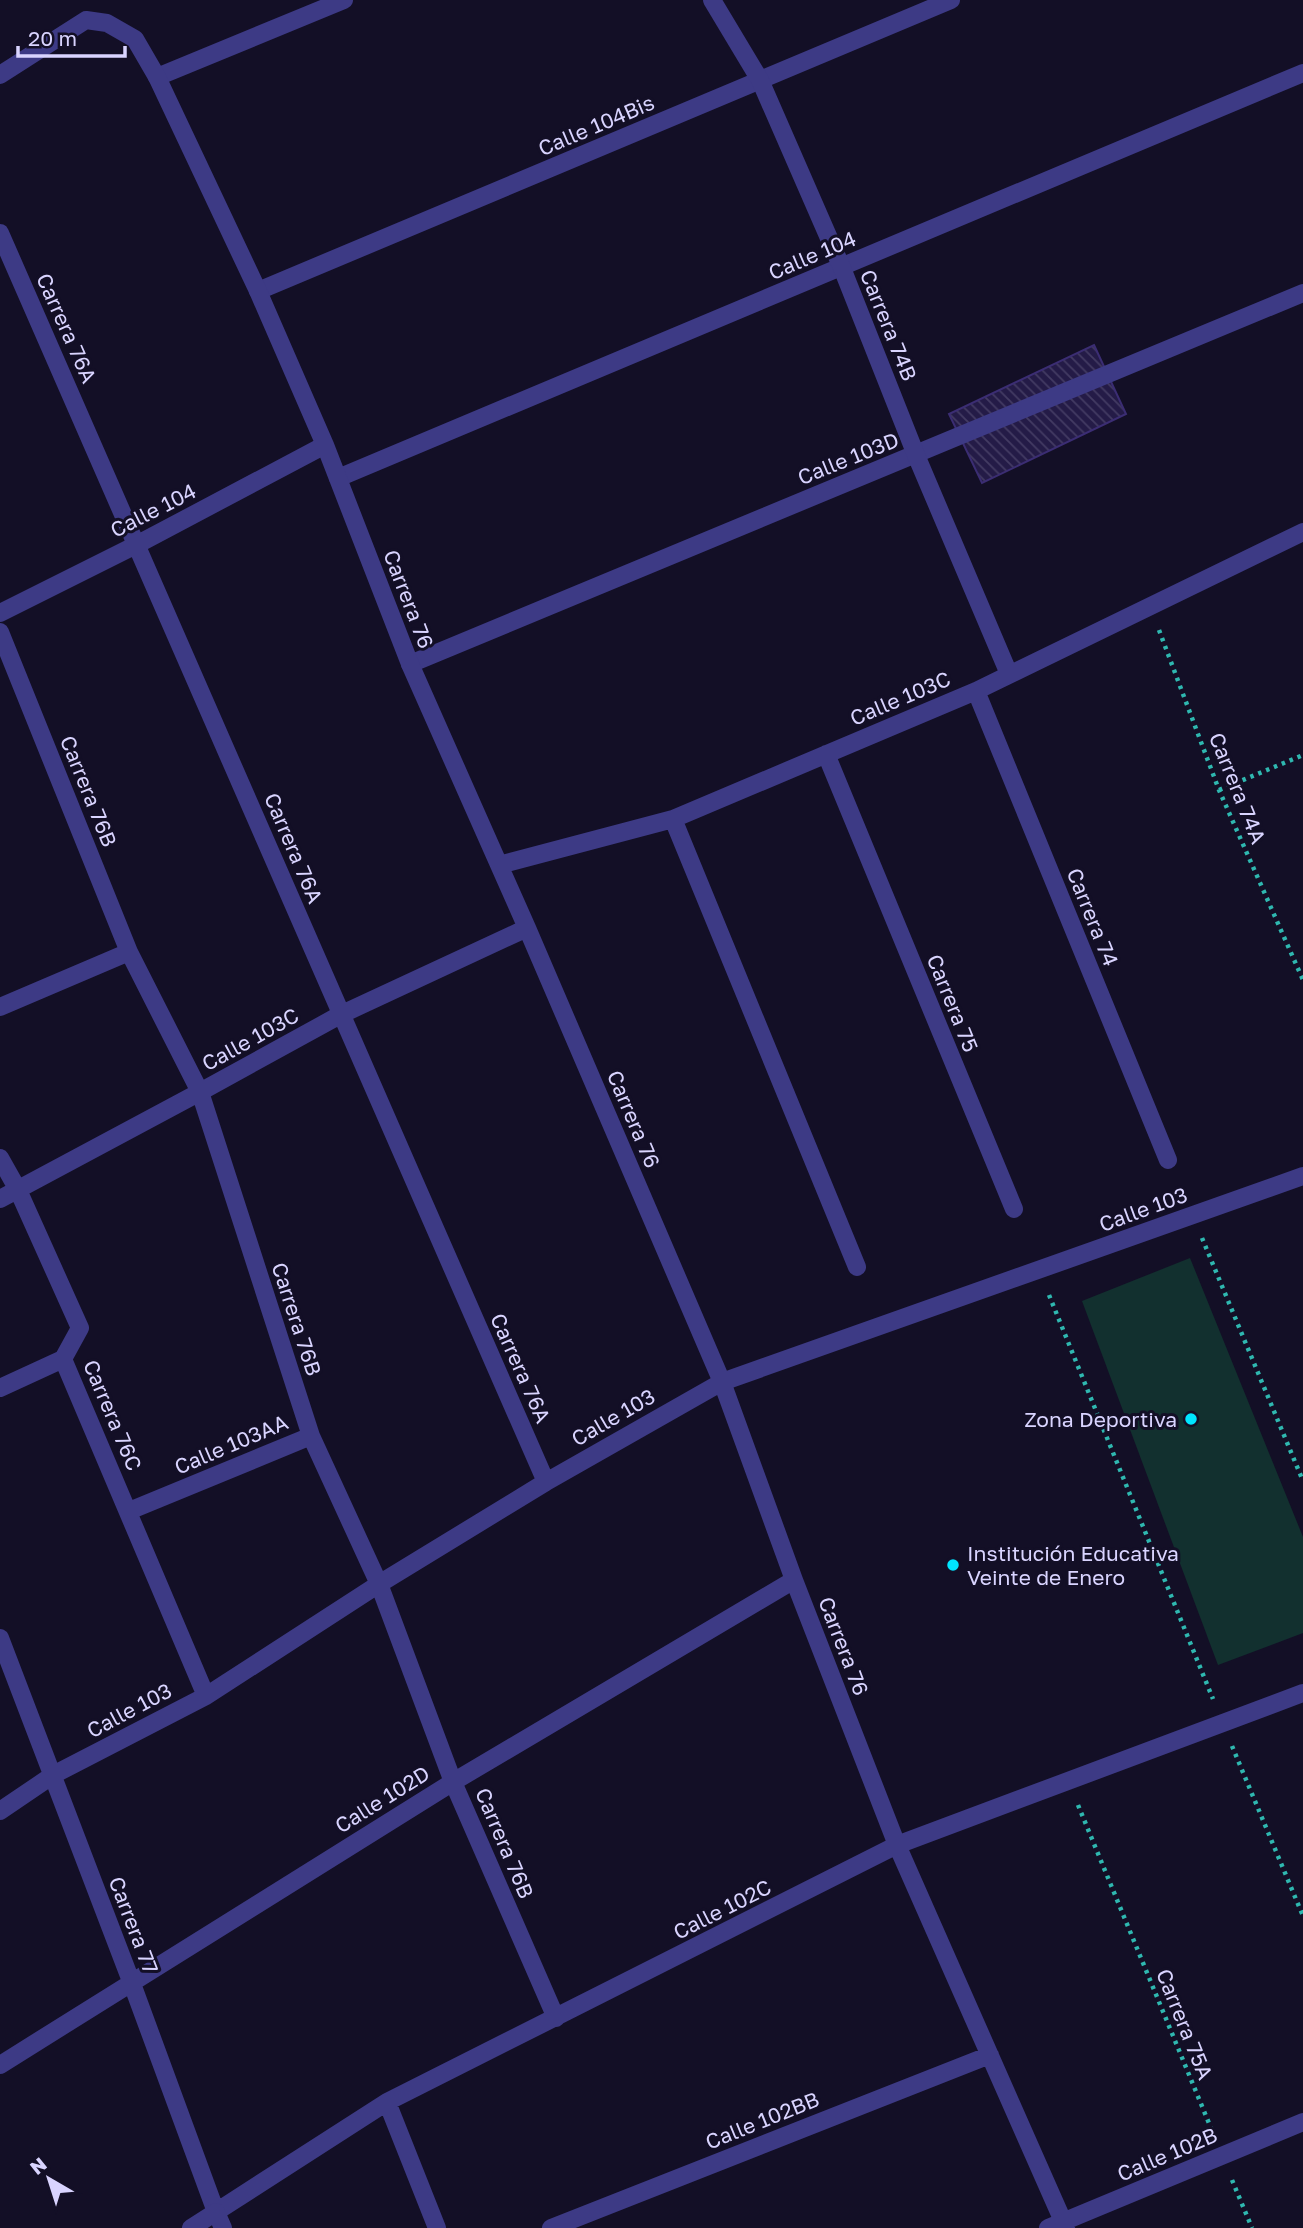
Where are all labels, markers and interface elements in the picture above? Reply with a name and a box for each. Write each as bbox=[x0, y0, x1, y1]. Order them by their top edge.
scale bar bbox=[18, 14, 124, 58]
text: 20 m bbox=[28, 25, 77, 51]
street label: Calle 104Bis bbox=[534, 89, 658, 161]
street label: Calle 104 bbox=[764, 225, 860, 285]
street label: Carrera 74B bbox=[855, 266, 923, 384]
street label: Carrera 76A bbox=[31, 269, 103, 387]
street label: Calle 103D bbox=[794, 426, 902, 490]
street label: Calle 104 bbox=[106, 477, 200, 543]
street label: Carrera 76 bbox=[378, 546, 440, 652]
street label: Calle 103C bbox=[846, 665, 954, 731]
street label: Carrera 74A bbox=[1204, 729, 1272, 847]
street label: Carrera 76B bbox=[55, 732, 123, 850]
street label: Carrera 76A bbox=[259, 789, 329, 907]
street label: Carrera 74 bbox=[1062, 864, 1124, 970]
street label: Carrera 75 bbox=[922, 950, 984, 1056]
street label: Calle 103C bbox=[197, 1002, 303, 1076]
street label: Carrera 76 bbox=[602, 1066, 666, 1172]
street label: Calle 103 bbox=[1095, 1181, 1191, 1237]
street label: Carrera 76B bbox=[266, 1259, 328, 1379]
street label: Carrera 76A bbox=[485, 1309, 557, 1427]
street label: Carrera 76C bbox=[78, 1356, 148, 1474]
street label: Calle 103 bbox=[567, 1383, 659, 1451]
place label: Zona Deportiva bbox=[1024, 1406, 1177, 1432]
street label: Calle 103AA bbox=[170, 1408, 292, 1480]
marker: Zona Deportiva bbox=[1183, 1411, 1199, 1427]
place label: Institución Educativa Veinte de Enero bbox=[967, 1540, 1179, 1590]
marker: Institución Educativa Veinte de Enero bbox=[945, 1557, 961, 1573]
street label: Carrera 76 bbox=[813, 1593, 875, 1699]
street label: Calle 103 bbox=[82, 1677, 176, 1743]
street label: Calle 102D bbox=[330, 1760, 434, 1838]
street label: Carrera 76B bbox=[470, 1784, 540, 1902]
street label: Carrera 77 bbox=[104, 1873, 164, 1977]
street label: Calle 102C bbox=[669, 1873, 775, 1945]
street label: Carrera 75A bbox=[1151, 1965, 1219, 2083]
street label: Calle 102BB bbox=[701, 2085, 823, 2155]
street label: Calle 102B bbox=[1113, 2121, 1221, 2187]
north arrow bbox=[14, 2144, 84, 2214]
text: N bbox=[25, 2152, 51, 2179]

